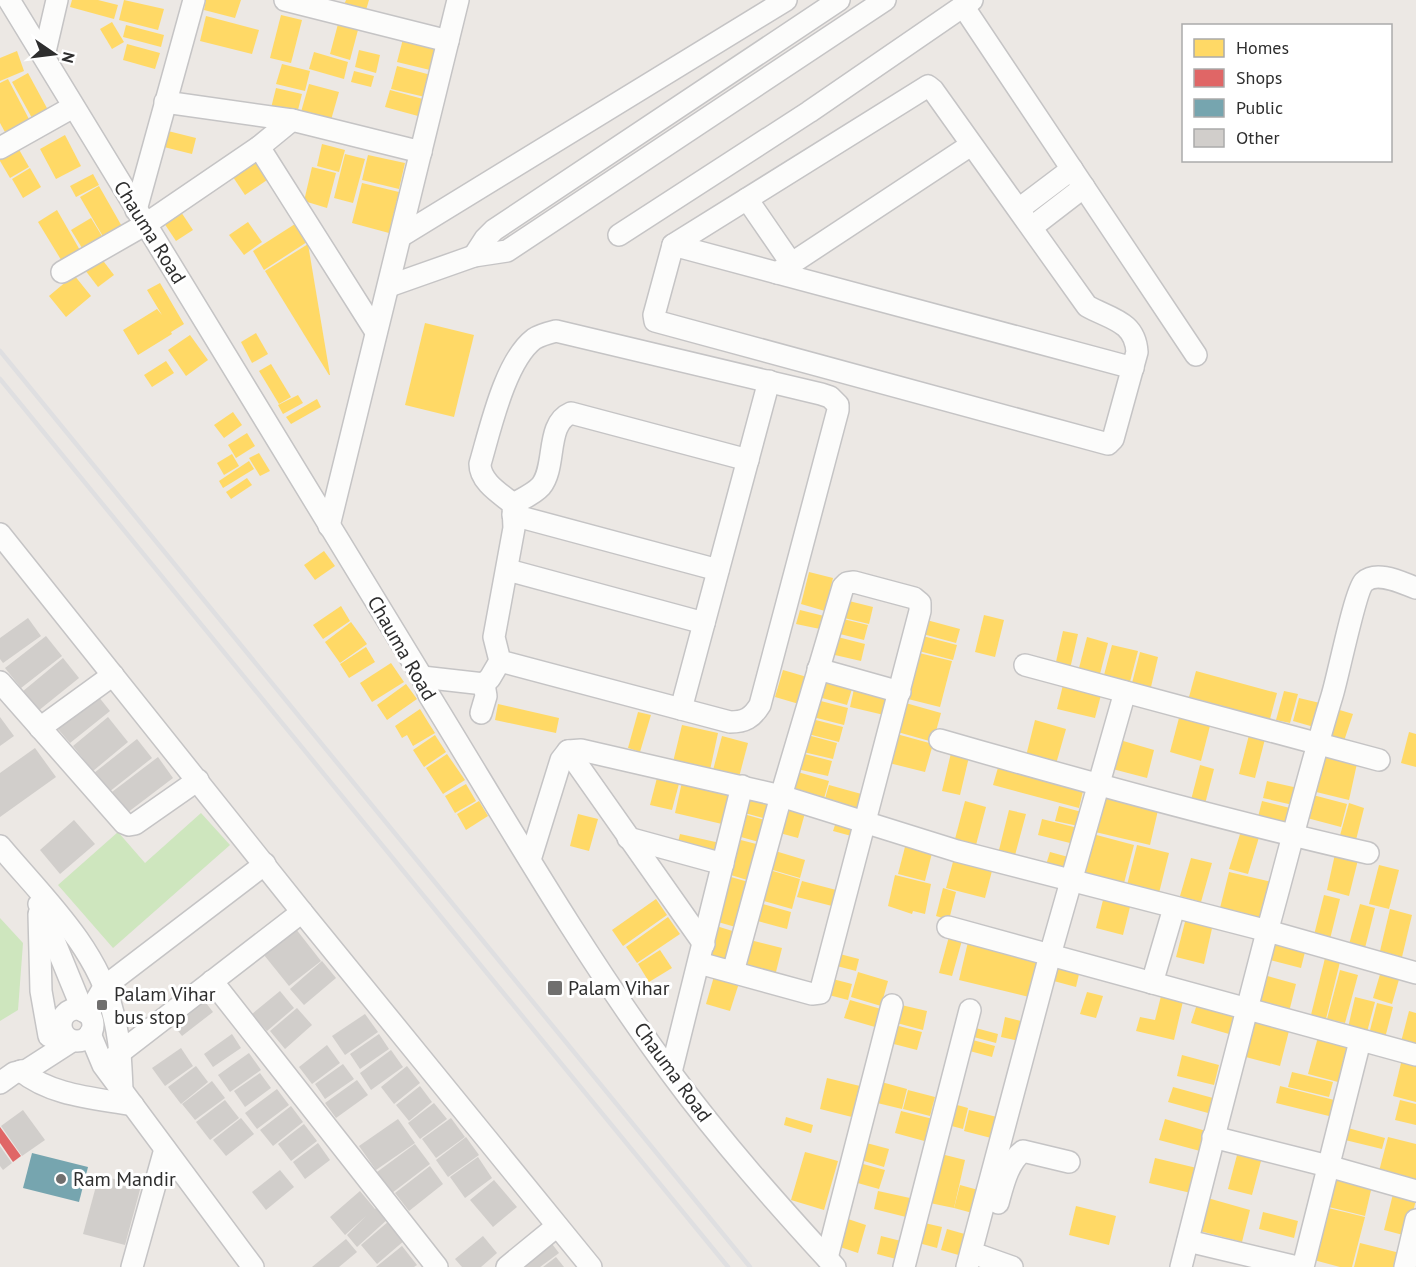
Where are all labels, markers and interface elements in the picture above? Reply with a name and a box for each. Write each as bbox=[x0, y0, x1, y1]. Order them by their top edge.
north arrow bbox=[24, 24, 84, 84]
legend bbox=[1182, 24, 1392, 162]
text: Homes bbox=[1236, 36, 1289, 59]
text: N bbox=[58, 50, 80, 65]
text: Shops bbox=[1236, 66, 1282, 89]
text: Public bbox=[1236, 96, 1283, 119]
text: Other bbox=[1236, 126, 1280, 149]
street label: Chauma Road bbox=[108, 176, 192, 288]
street label: Chauma Road bbox=[362, 591, 442, 705]
place label: Palam Vihar bbox=[568, 975, 670, 1001]
marker: Palam Vihar bbox=[546, 979, 564, 997]
place label: Palam Vihar bus stop bbox=[114, 981, 216, 1030]
marker: Palam Vihar bus stop bbox=[95, 998, 109, 1012]
street label: Chauma Road bbox=[628, 1017, 718, 1127]
place label: Ram Mandir bbox=[73, 1166, 176, 1192]
marker: Ram Mandir bbox=[54, 1172, 68, 1186]

